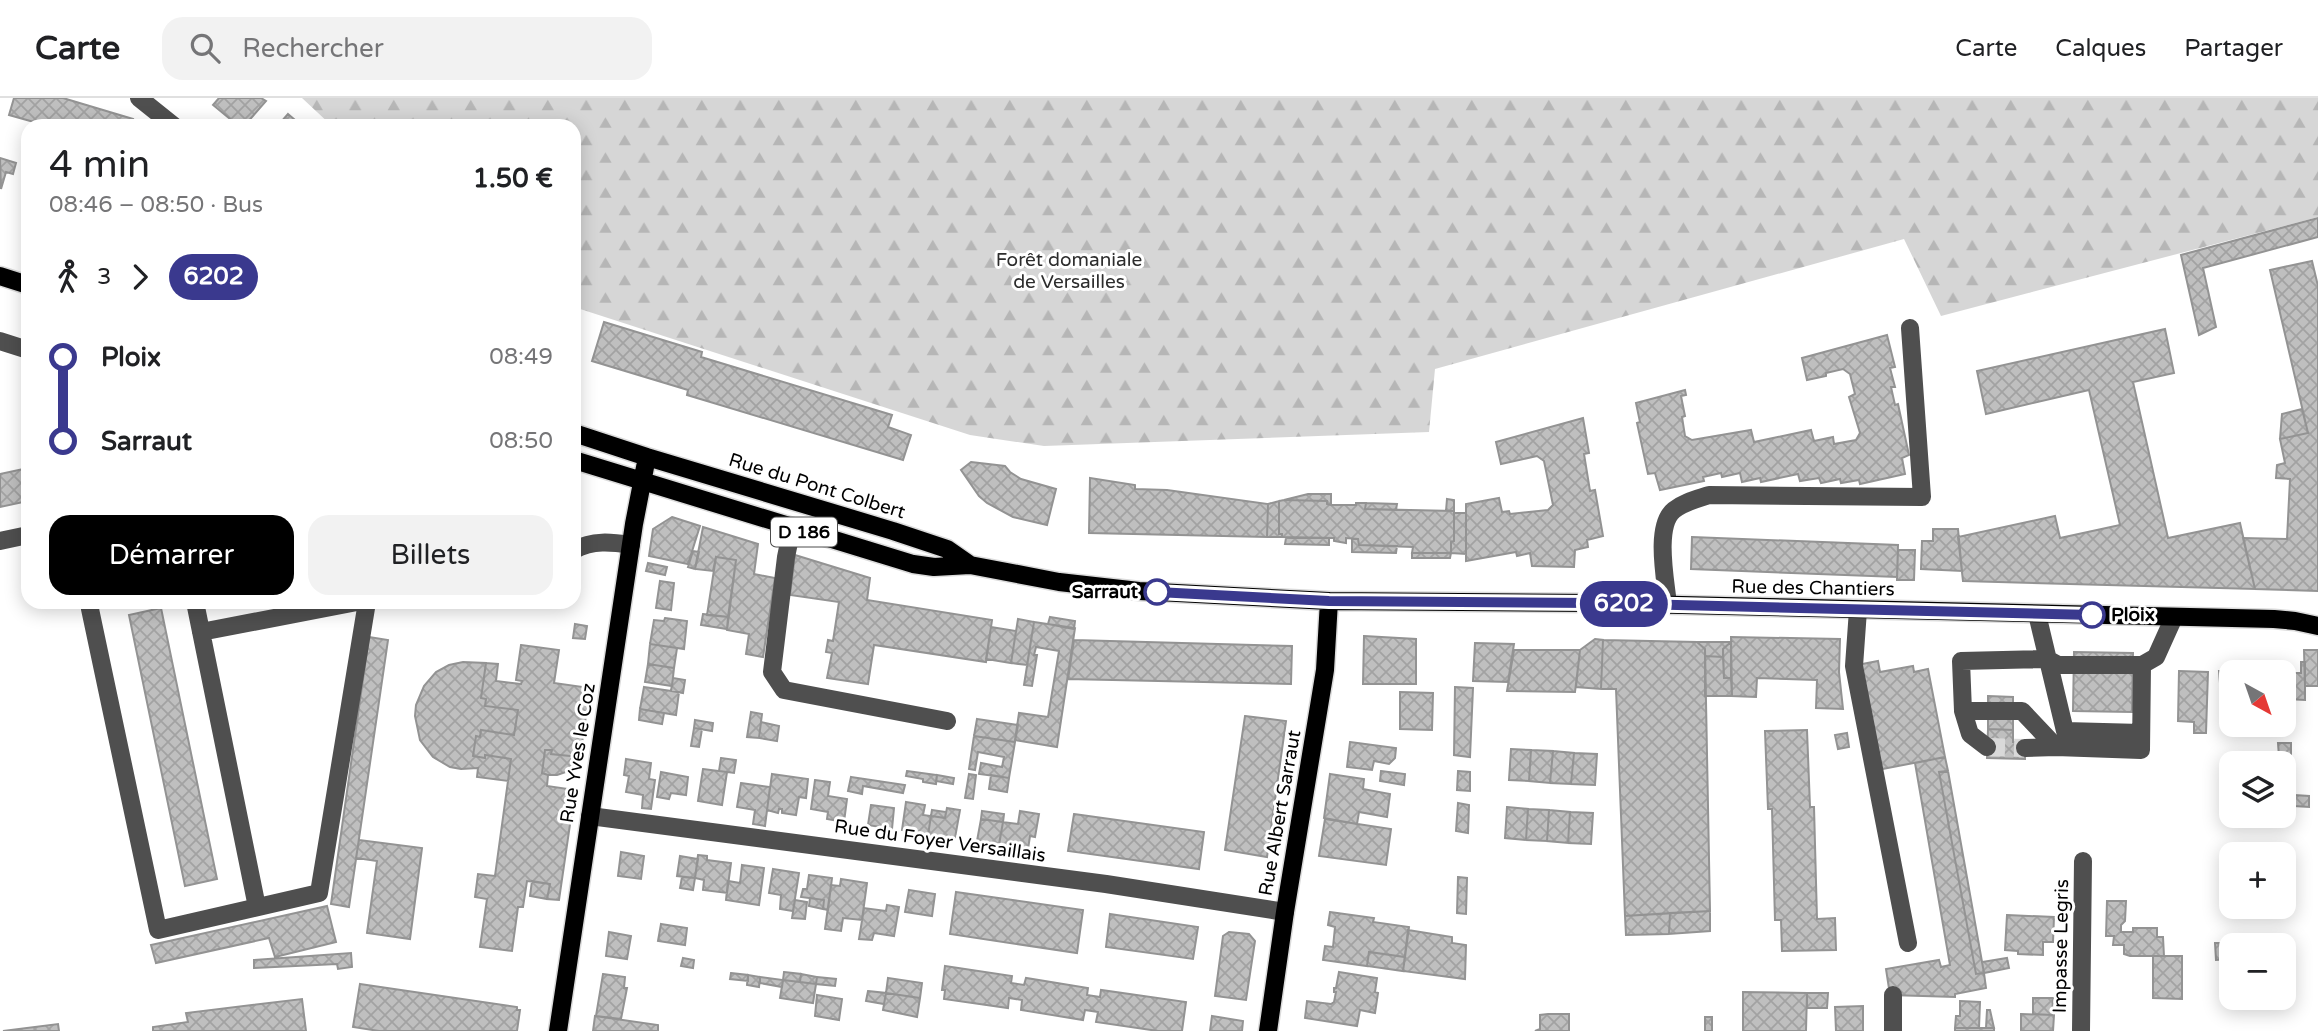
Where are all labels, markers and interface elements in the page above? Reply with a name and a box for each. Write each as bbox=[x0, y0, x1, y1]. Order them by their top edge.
search box bbox=[162, 17, 652, 80]
text: Carte bbox=[35, 29, 120, 68]
icon: search bbox=[186, 29, 224, 67]
text: Rechercher bbox=[242, 33, 384, 64]
text: Carte bbox=[1955, 34, 2017, 63]
text: Calques bbox=[2055, 34, 2146, 63]
text: Partager bbox=[2184, 34, 2283, 63]
text: 4 min bbox=[49, 142, 150, 188]
text: 1.50 € bbox=[473, 163, 553, 194]
text: 08:46 – 08:50 · Bus bbox=[49, 191, 263, 219]
park label: Forêt domaniale de Versailles bbox=[996, 249, 1142, 293]
icon: walk bbox=[49, 258, 87, 296]
icon: forward bbox=[121, 258, 159, 296]
text: 6202 bbox=[183, 262, 244, 291]
text: 3 bbox=[97, 263, 111, 291]
text: Ploix bbox=[101, 342, 161, 373]
text: 08:49 bbox=[489, 343, 553, 371]
text: Sarraut bbox=[101, 426, 192, 457]
text: 08:50 bbox=[489, 427, 553, 455]
street label: Rue du Pont Colbert bbox=[726, 449, 908, 523]
button: Démarrer bbox=[49, 515, 294, 595]
button: Billets bbox=[308, 515, 553, 595]
road number: D 186 bbox=[771, 518, 837, 546]
street label: Rue des Chantiers bbox=[1731, 576, 1895, 600]
marker: Sarraut bbox=[1144, 579, 1170, 605]
place label: Sarraut bbox=[1072, 581, 1139, 603]
line badge: 6202 bbox=[1575, 581, 1673, 627]
text: 6202 bbox=[1594, 589, 1654, 618]
marker: Ploix bbox=[2079, 602, 2105, 628]
place label: Ploix bbox=[2111, 604, 2155, 626]
north arrow bbox=[2219, 660, 2296, 737]
map controls bbox=[2219, 660, 2296, 1010]
street label: Rue Yves le Coz bbox=[556, 681, 600, 825]
street label: Rue Albert Sarraut bbox=[1255, 728, 1305, 898]
button: layers bbox=[2219, 751, 2296, 828]
street label: Rue du Foyer Versaillais bbox=[833, 815, 1047, 867]
button: + bbox=[2219, 842, 2296, 919]
street label: Impasse Legris bbox=[2049, 879, 2073, 1013]
button: − bbox=[2219, 933, 2296, 1010]

